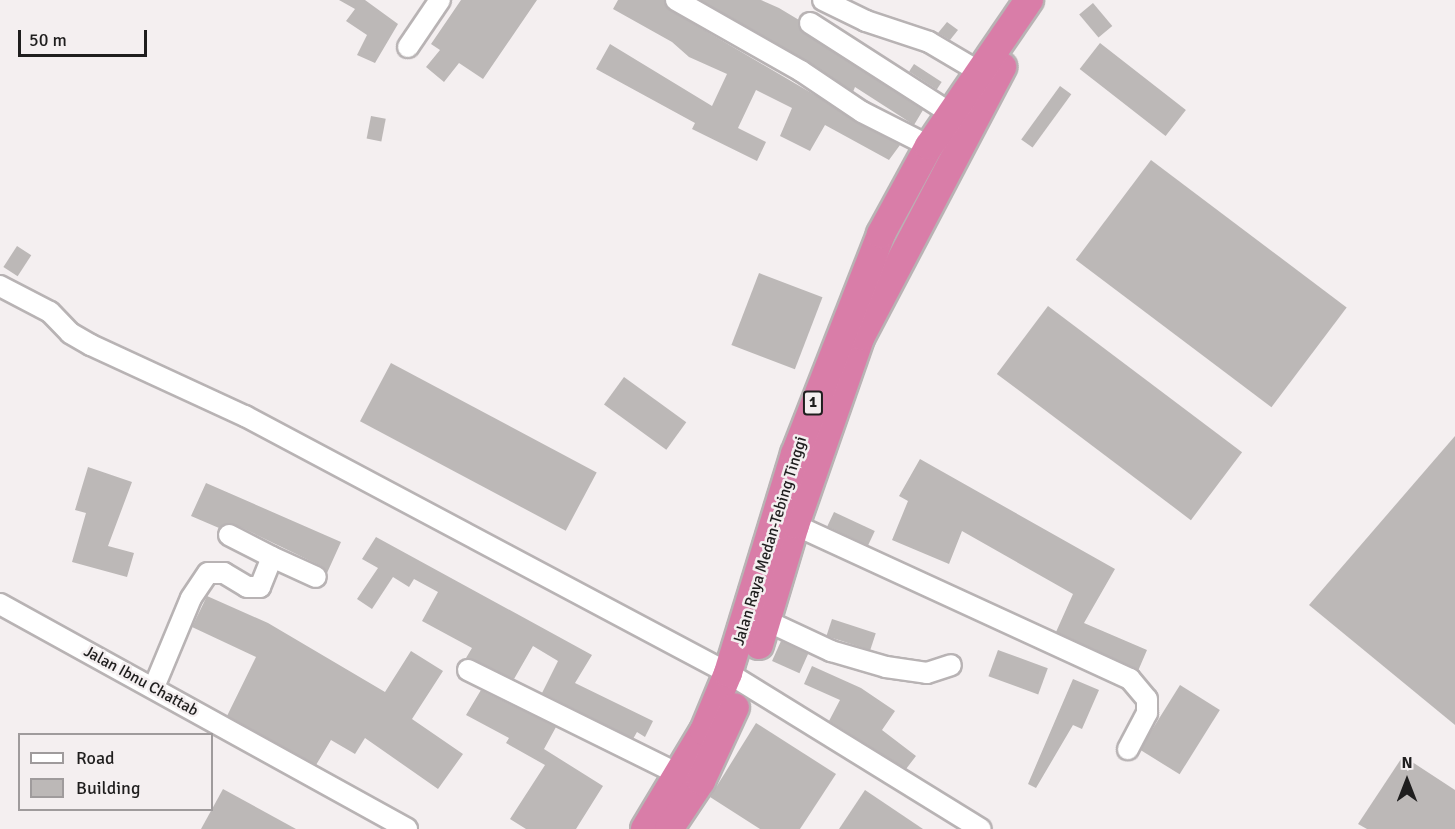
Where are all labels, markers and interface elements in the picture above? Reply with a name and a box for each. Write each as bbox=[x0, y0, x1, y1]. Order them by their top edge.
scale bar bbox=[21, 18, 150, 56]
text: 50 m bbox=[29, 29, 67, 51]
road number: 1 bbox=[802, 391, 824, 415]
street label: Jalan Raya Medan-Tebing Tinggi bbox=[729, 434, 811, 648]
street label: Jalan Ibnu Chattab bbox=[80, 642, 202, 720]
legend bbox=[18, 733, 213, 811]
text: Road bbox=[76, 747, 115, 769]
north arrow bbox=[1377, 751, 1437, 811]
text: N bbox=[1401, 753, 1413, 773]
text: Building bbox=[76, 777, 140, 799]

